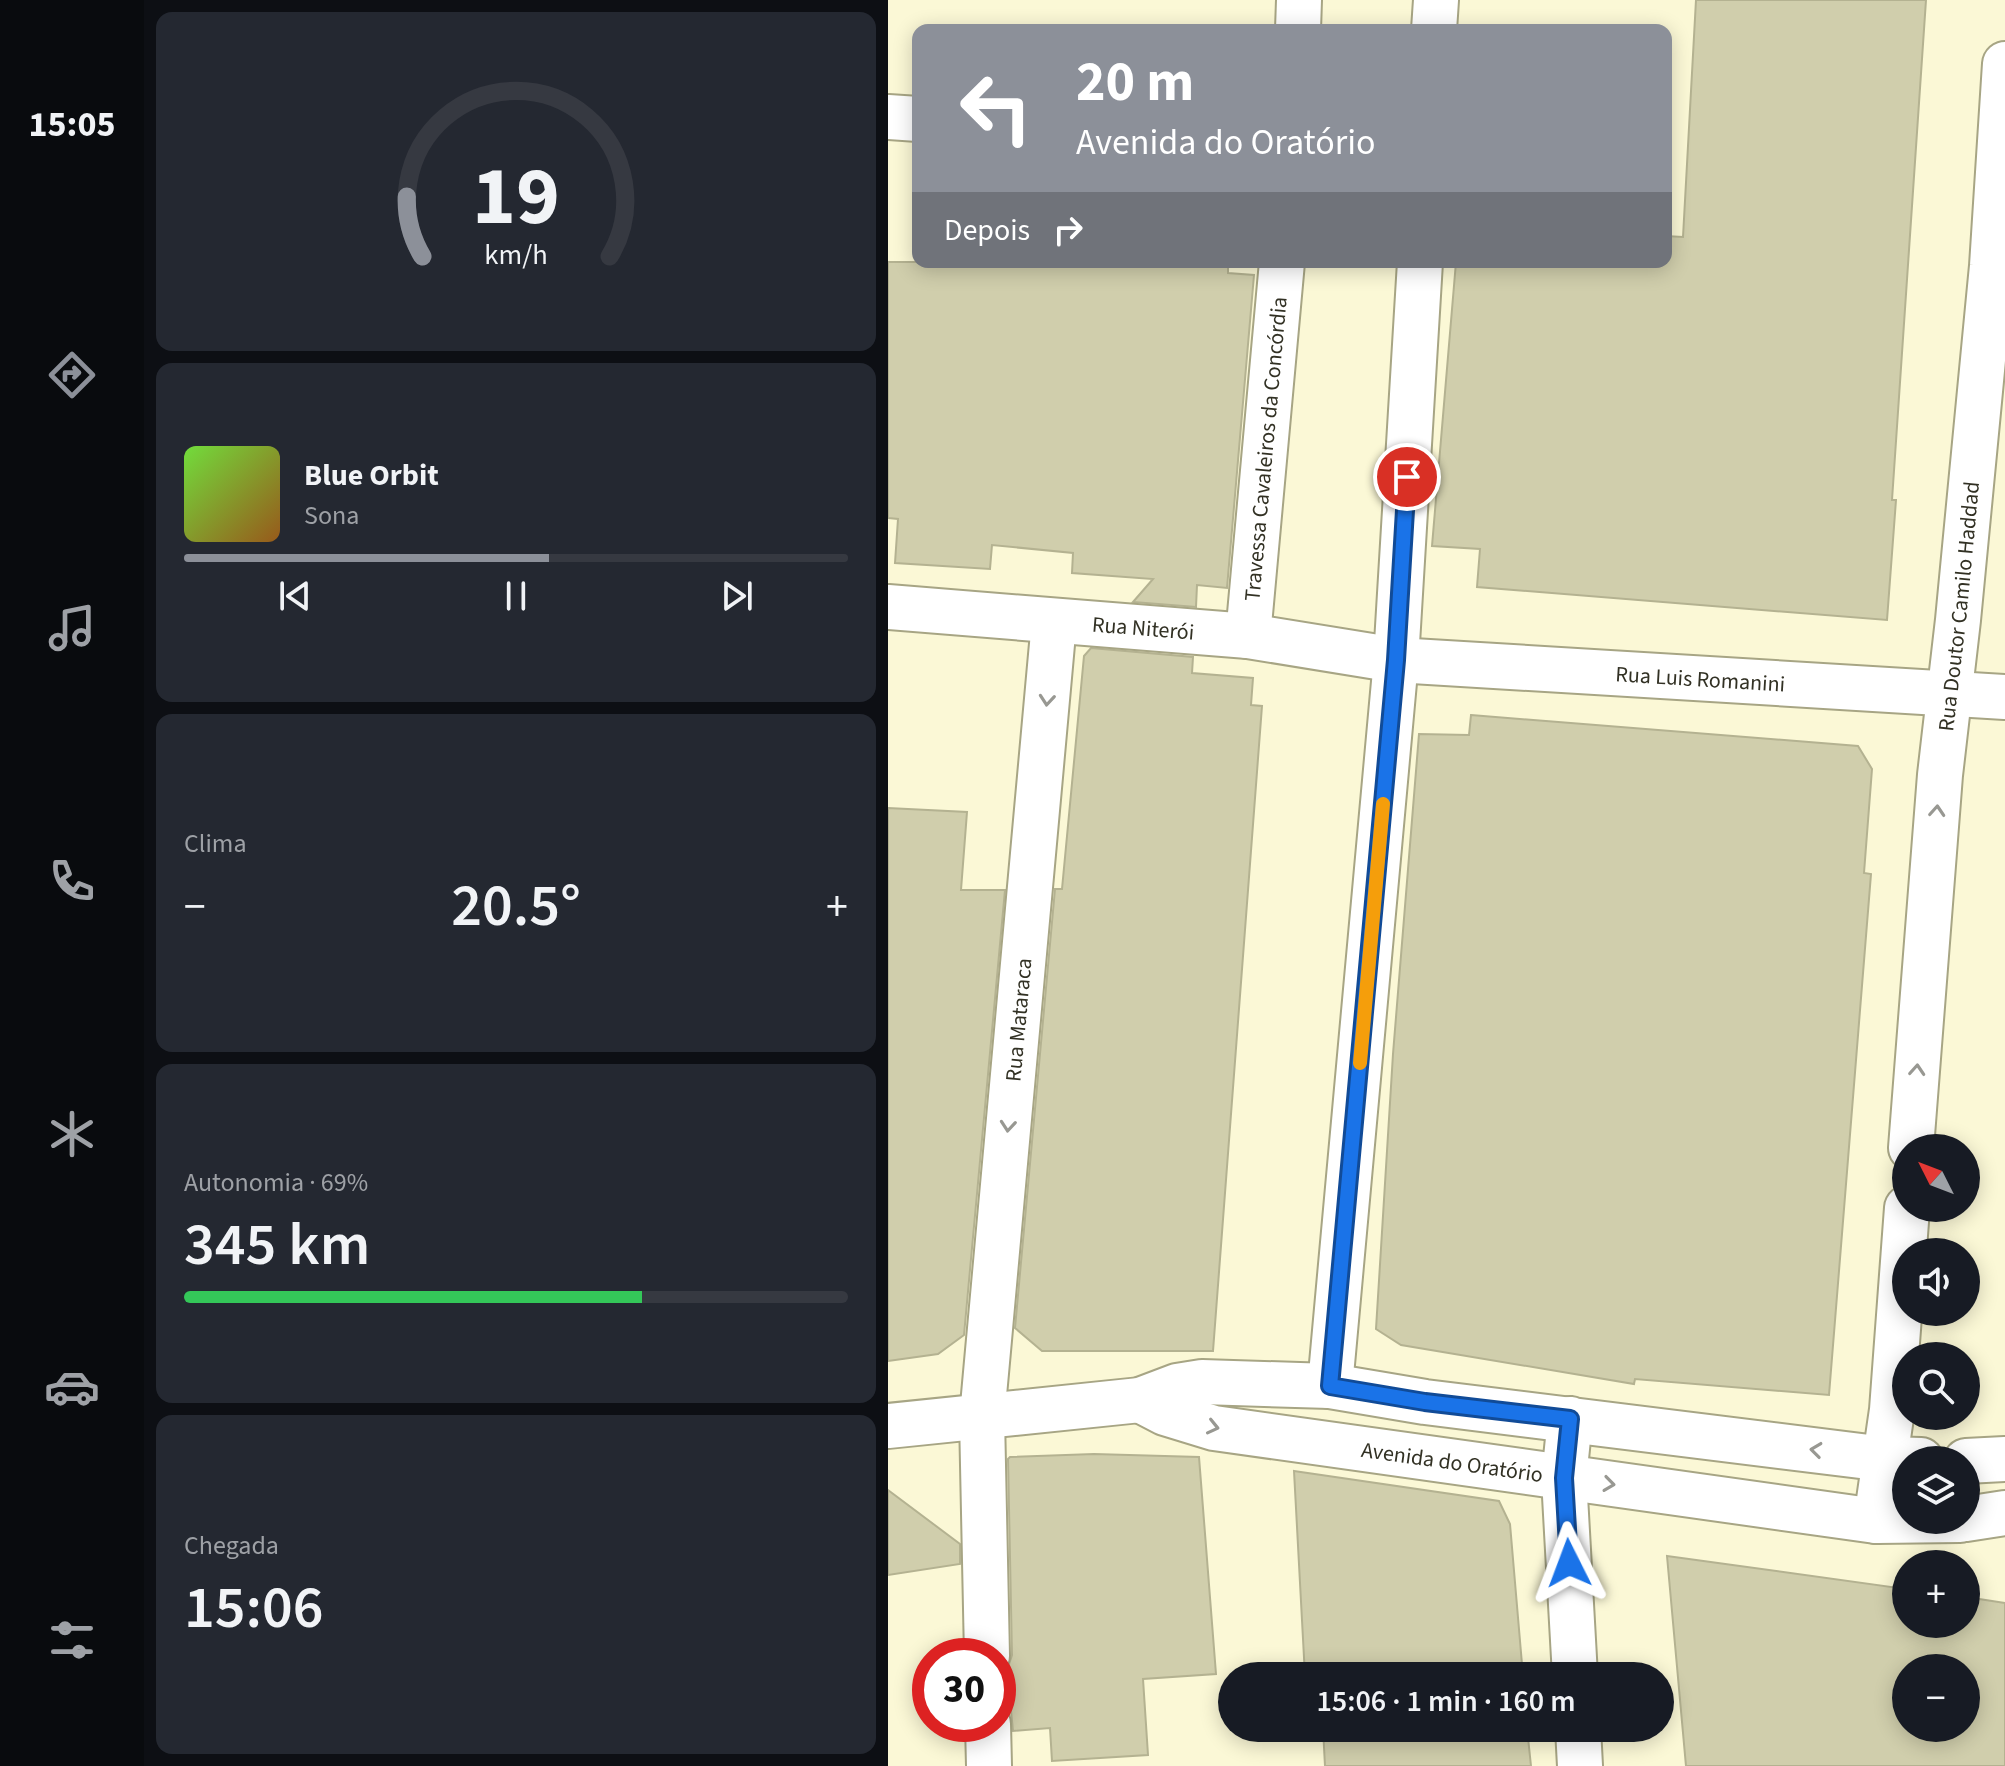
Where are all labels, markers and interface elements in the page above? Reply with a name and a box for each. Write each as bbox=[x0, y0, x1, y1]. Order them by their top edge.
text: 20 m bbox=[1076, 43, 1194, 122]
icon: left bbox=[944, 56, 1048, 160]
text: 15:05 bbox=[29, 99, 115, 150]
text: Avenida do Oratório bbox=[1076, 117, 1376, 168]
text: 19 bbox=[472, 138, 560, 256]
icon: right bbox=[1046, 208, 1090, 252]
text: Depois bbox=[944, 209, 1030, 252]
text: km/h bbox=[484, 236, 548, 276]
street label: Travessa Cavaleiros da Concórdia bbox=[1236, 295, 1296, 602]
icon: directions bbox=[44, 347, 100, 403]
pin bbox=[1373, 443, 1441, 511]
text: Blue Orbit bbox=[304, 454, 439, 497]
icon: arrive bbox=[1385, 455, 1429, 499]
street label: Rua Doutor Camilo Haddad bbox=[1930, 480, 1988, 733]
text: Sona bbox=[304, 497, 359, 534]
icon: previous bbox=[273, 574, 317, 618]
icon: pause bbox=[494, 574, 538, 618]
icon: next bbox=[715, 574, 759, 618]
icon: music bbox=[44, 600, 100, 656]
street label: Rua Niterói bbox=[1091, 608, 1195, 649]
street label: Rua Luis Romanini bbox=[1614, 658, 1786, 701]
one-way arrow bbox=[1039, 694, 1056, 707]
one-way arrow bbox=[1928, 804, 1945, 817]
text: Clima bbox=[184, 825, 247, 862]
icon: phone bbox=[44, 853, 100, 909]
text: 20.5° bbox=[451, 864, 581, 949]
text: − bbox=[184, 876, 206, 939]
text: + bbox=[826, 876, 848, 939]
street label: Rua Mataraca bbox=[997, 957, 1041, 1083]
one-way arrow bbox=[1908, 1063, 1925, 1076]
icon: climate bbox=[44, 1106, 100, 1162]
one-way arrow bbox=[1000, 1120, 1017, 1133]
north arrow bbox=[1892, 1134, 1980, 1222]
map controls bbox=[1892, 1134, 1980, 1742]
text: Autonomia · 69% bbox=[184, 1164, 368, 1201]
text: 345 km bbox=[184, 1203, 370, 1288]
button: sound bbox=[1892, 1238, 1980, 1326]
button: search bbox=[1892, 1342, 1980, 1430]
icon: car bbox=[44, 1359, 100, 1415]
one-way arrow bbox=[1206, 1418, 1219, 1435]
street label: Avenida do Oratório bbox=[1359, 1434, 1545, 1491]
one-way arrow bbox=[1809, 1442, 1823, 1459]
button: layers bbox=[1892, 1446, 1980, 1534]
one-way arrow bbox=[1602, 1475, 1616, 1492]
position arrow bbox=[1527, 1521, 1611, 1605]
text: Chegada bbox=[184, 1527, 279, 1564]
button: + bbox=[1892, 1550, 1980, 1638]
text: 15:06 bbox=[184, 1566, 324, 1651]
icon: filters bbox=[44, 1612, 100, 1668]
speed limit sign: 30 bbox=[912, 1638, 1016, 1742]
button: − bbox=[1892, 1654, 1980, 1742]
text: 15:06 · 1 min · 160 m bbox=[1316, 1680, 1576, 1723]

